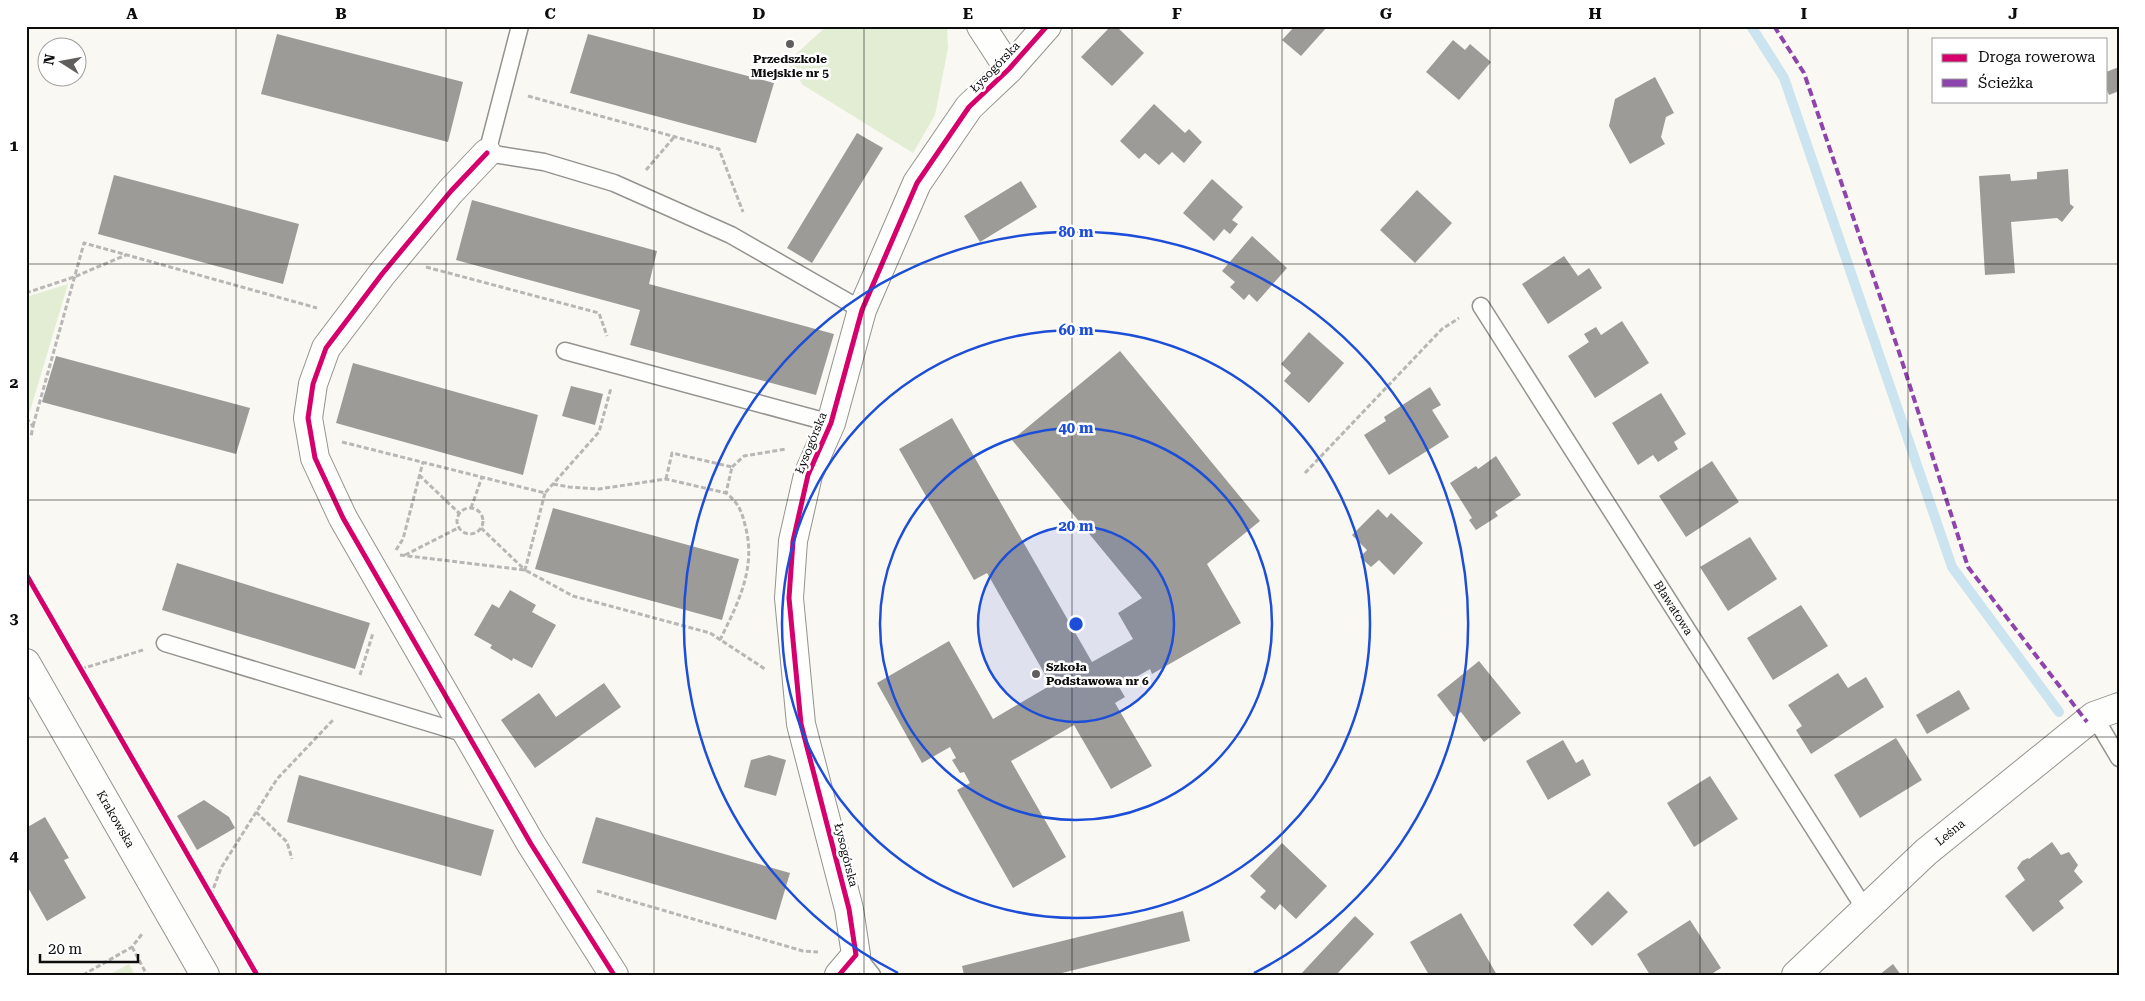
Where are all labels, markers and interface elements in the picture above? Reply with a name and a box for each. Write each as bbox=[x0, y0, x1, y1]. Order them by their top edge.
text: A bbox=[126, 4, 138, 23]
text: B bbox=[335, 4, 347, 23]
text: C bbox=[544, 4, 556, 23]
text: D bbox=[753, 4, 766, 23]
text: E bbox=[963, 4, 973, 23]
text: F bbox=[1172, 4, 1182, 23]
text: G bbox=[1380, 4, 1393, 23]
text: H bbox=[1588, 4, 1602, 23]
text: I bbox=[1801, 4, 1807, 23]
text: J bbox=[2008, 4, 2018, 23]
north arrow bbox=[38, 38, 88, 88]
marker: Przedszkole Miejskie nr 5 bbox=[784, 38, 796, 50]
street label: Łysogórska bbox=[967, 38, 1023, 95]
legend bbox=[1932, 38, 2108, 102]
text: Droga rowerowa bbox=[1978, 48, 2095, 66]
text: N bbox=[40, 52, 58, 66]
place label: Przedszkole Miejskie nr 5 bbox=[751, 52, 829, 80]
text: Ścieżka bbox=[1978, 73, 2033, 92]
text: 1 bbox=[10, 136, 19, 155]
text: 80 m bbox=[1058, 223, 1094, 241]
text: 60 m bbox=[1058, 321, 1094, 339]
text: 2 bbox=[10, 373, 19, 392]
street label: Łysogórska bbox=[792, 410, 830, 476]
text: 40 m bbox=[1058, 419, 1094, 437]
text: 20 m bbox=[1058, 517, 1094, 535]
street label: Bławatowa bbox=[1651, 578, 1696, 638]
text: 3 bbox=[10, 609, 19, 628]
centre of rings bbox=[1067, 615, 1085, 633]
place label: Szkoła Podstawowa nr 6 bbox=[1046, 660, 1149, 688]
marker: Szkoła Podstawowa nr 6 bbox=[1030, 668, 1042, 680]
street label: Krakowska bbox=[94, 788, 138, 851]
street label: Leśna bbox=[1932, 816, 1968, 849]
street label: Łysogórska bbox=[831, 822, 861, 889]
text: 4 bbox=[10, 846, 19, 865]
scale bar bbox=[40, 931, 138, 963]
text: 20 m bbox=[48, 940, 83, 958]

